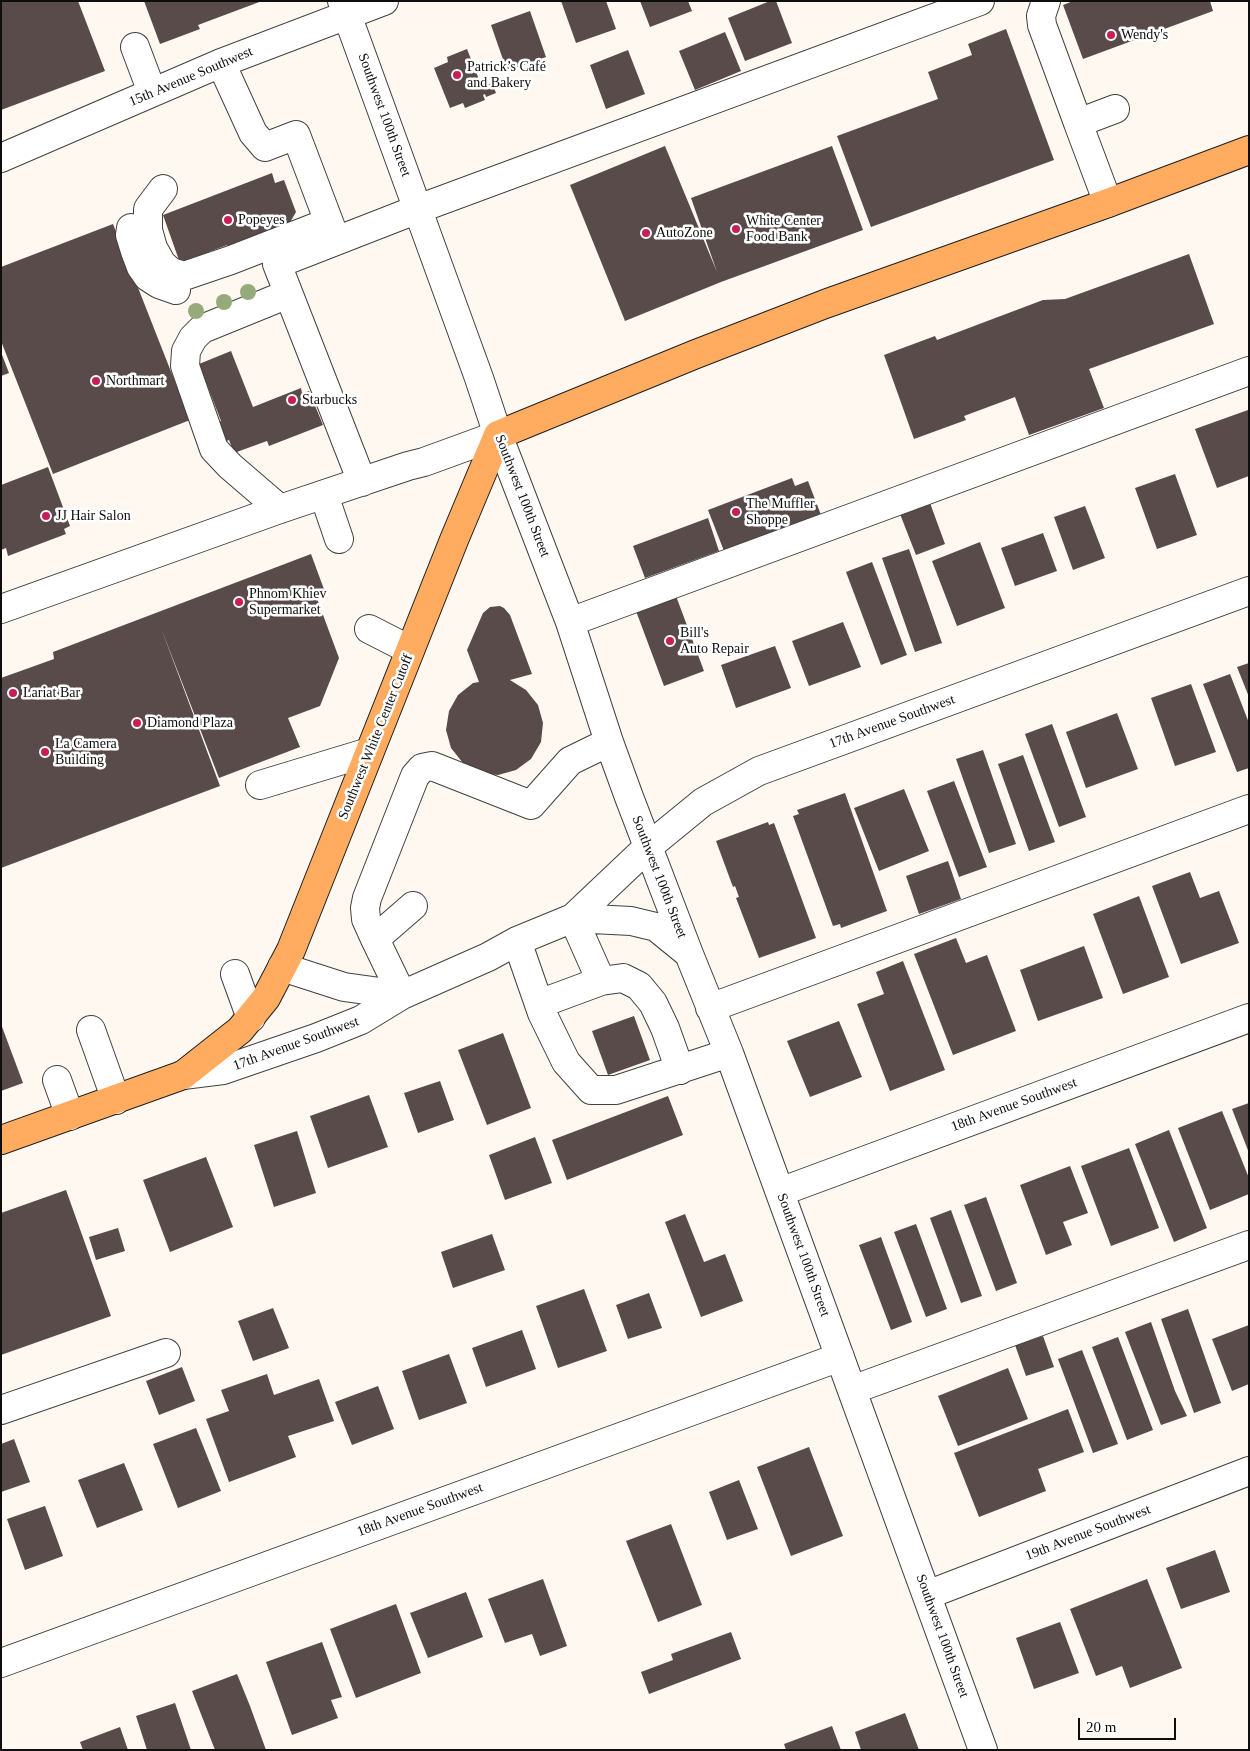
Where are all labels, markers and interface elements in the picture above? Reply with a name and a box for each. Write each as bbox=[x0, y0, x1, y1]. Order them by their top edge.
place label: Wendy's bbox=[1121, 27, 1168, 43]
marker: Wendy's bbox=[1105, 29, 1117, 41]
street label: 15th Avenue Southwest bbox=[127, 43, 255, 111]
street label: Southwest 100th Street bbox=[354, 51, 414, 179]
place label: Patrick’s Café and Bakery bbox=[467, 59, 546, 92]
marker: Patrick’s Café and Bakery bbox=[451, 69, 463, 81]
place label: Popeyes bbox=[238, 212, 285, 228]
place label: White Center Food Bank bbox=[746, 213, 821, 246]
marker: Popeyes bbox=[222, 214, 234, 226]
marker: White Center Food Bank bbox=[730, 223, 742, 235]
place label: AutoZone bbox=[656, 225, 713, 241]
marker: AutoZone bbox=[640, 227, 652, 239]
place label: Northmart bbox=[106, 373, 164, 389]
marker: Northmart bbox=[90, 375, 102, 387]
place label: Starbucks bbox=[302, 392, 357, 408]
marker: Starbucks bbox=[286, 394, 298, 406]
street label: Southwest 100th Street bbox=[491, 432, 553, 560]
place label: The Muffler Shoppe bbox=[746, 496, 815, 528]
marker: The Muffler Shoppe bbox=[730, 506, 742, 518]
place label: JJ Hair Salon bbox=[56, 508, 131, 524]
marker: JJ Hair Salon bbox=[40, 510, 52, 522]
place label: Phnom Khiev Supermarket bbox=[249, 586, 326, 618]
marker: Phnom Khiev Supermarket bbox=[233, 596, 245, 608]
place label: Bill's Auto Repair bbox=[680, 625, 749, 658]
marker: Bill's Auto Repair bbox=[664, 635, 676, 647]
street label: Southwest White Center Cutoff bbox=[335, 652, 417, 822]
place label: Lariat Bar bbox=[23, 685, 80, 701]
marker: Lariat Bar bbox=[7, 687, 19, 699]
street label: 17th Avenue Southwest bbox=[827, 691, 957, 753]
place label: Diamond Plaza bbox=[147, 715, 233, 731]
marker: Diamond Plaza bbox=[131, 717, 143, 729]
place label: La Camera Building bbox=[55, 736, 117, 769]
marker: La Camera Building bbox=[39, 746, 51, 758]
street label: Southwest 100th Street bbox=[628, 813, 690, 941]
street label: 17th Avenue Southwest bbox=[231, 1013, 361, 1075]
street label: 18th Avenue Southwest bbox=[949, 1074, 1079, 1136]
street label: Southwest 100th Street bbox=[773, 1191, 833, 1319]
street label: 18th Avenue Southwest bbox=[355, 1479, 485, 1541]
street label: 19th Avenue Southwest bbox=[1023, 1501, 1153, 1565]
street label: Southwest 100th Street bbox=[912, 1572, 972, 1700]
scale bar bbox=[1080, 1708, 1178, 1740]
text: 20 m bbox=[1086, 1719, 1116, 1735]

